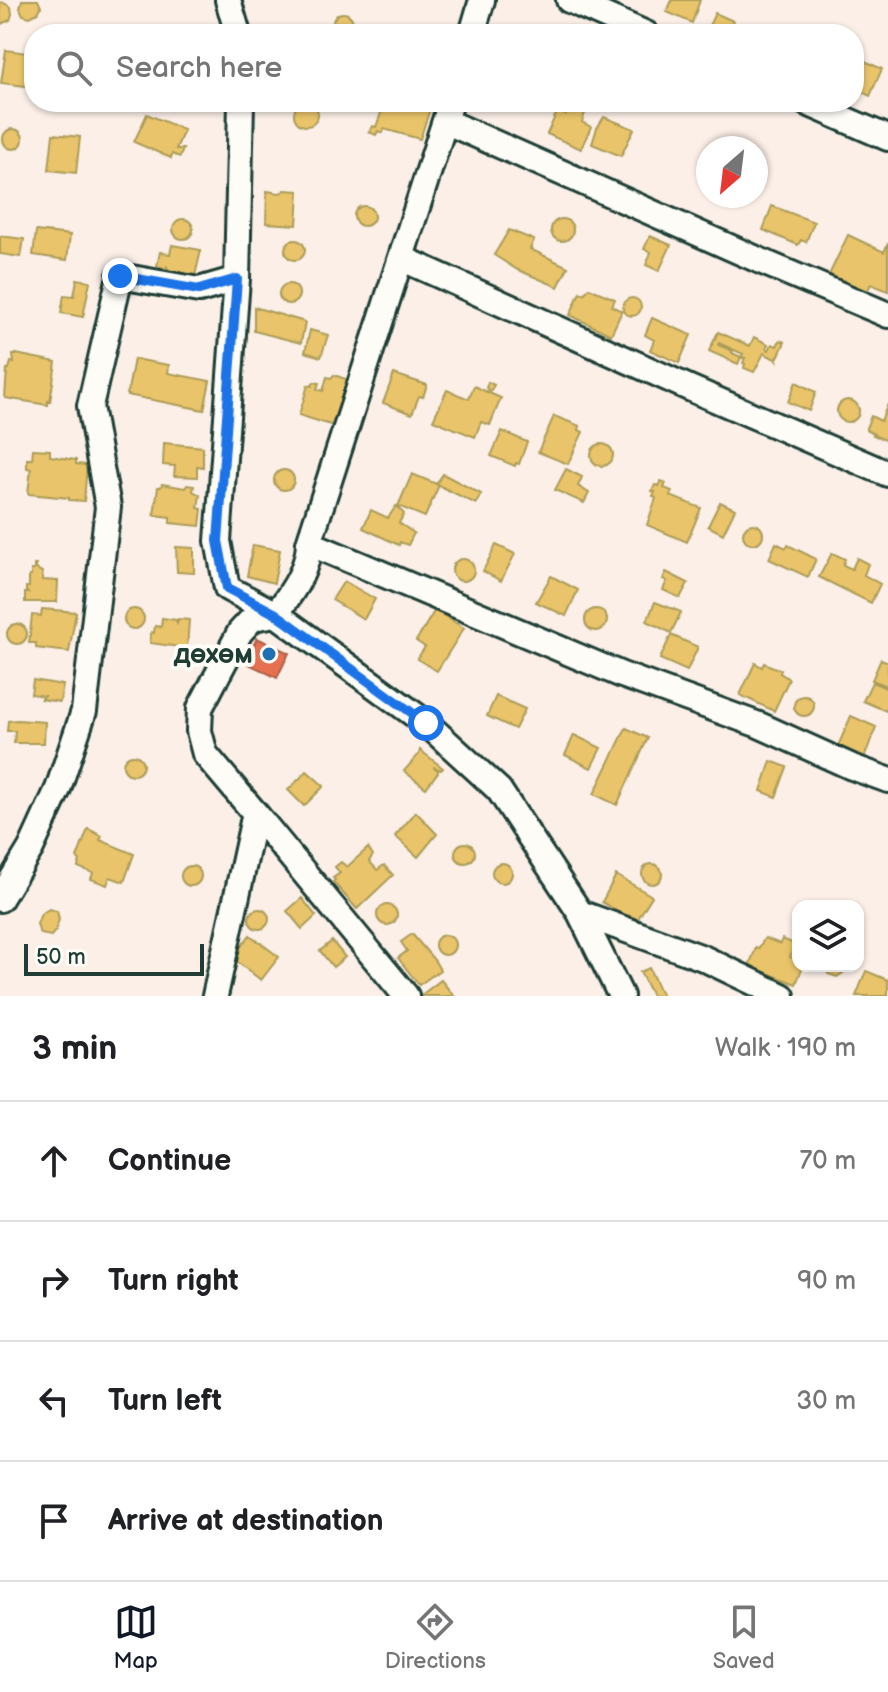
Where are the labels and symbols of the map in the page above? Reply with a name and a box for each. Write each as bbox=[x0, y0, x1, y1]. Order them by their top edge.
north arrow bbox=[696, 136, 768, 208]
route end bbox=[102, 258, 138, 294]
place label: дөхөм bbox=[173, 638, 253, 671]
marker: дөхөм bbox=[260, 645, 278, 663]
route start bbox=[408, 705, 444, 741]
scale bar bbox=[24, 940, 204, 976]

